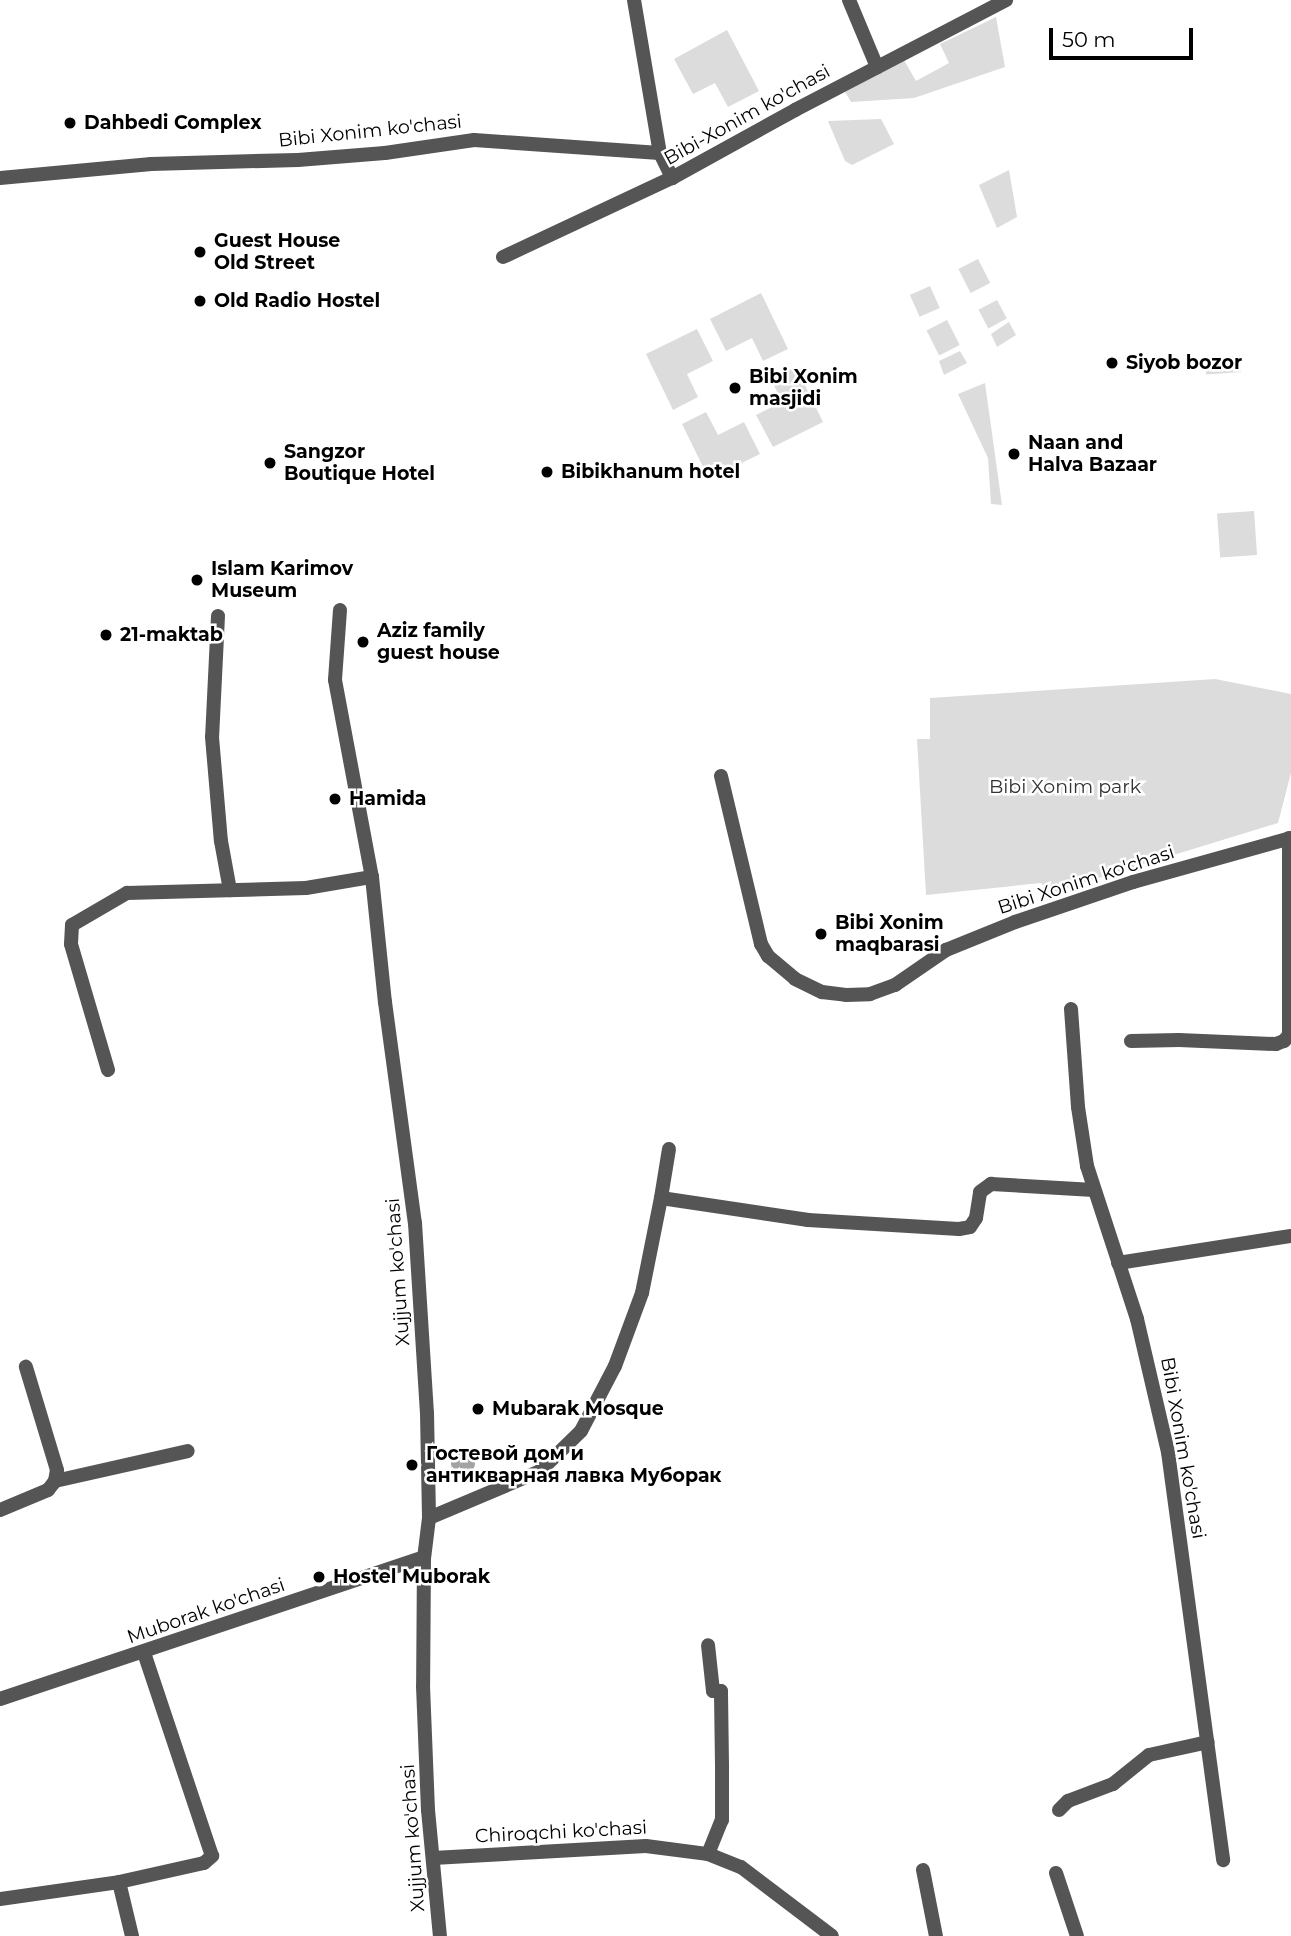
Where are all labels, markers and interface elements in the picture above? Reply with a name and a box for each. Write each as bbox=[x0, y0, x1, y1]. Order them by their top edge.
scale bar bbox=[1053, 14, 1196, 58]
text: 50 m bbox=[1062, 27, 1116, 52]
street label: Bibi-Xonim ko'chasi bbox=[660, 60, 834, 170]
street label: Bibi Xonim ko'chasi bbox=[277, 110, 463, 152]
place label: Dahbedi Complex bbox=[84, 112, 262, 134]
marker: Dahbedi Complex bbox=[62, 115, 78, 131]
place label: Guest House Old Street bbox=[214, 230, 340, 274]
marker: Guest House Old Street bbox=[192, 244, 208, 260]
place label: Old Radio Hostel bbox=[214, 290, 380, 312]
marker: Old Radio Hostel bbox=[192, 293, 208, 309]
place label: Siyob bozor bbox=[1126, 352, 1242, 374]
marker: Siyob bozor bbox=[1104, 355, 1120, 371]
place label: Bibi Xonim masjidi bbox=[749, 366, 858, 410]
marker: Bibi Xonim masjidi bbox=[727, 380, 743, 396]
place label: Naan and Halva Bazaar bbox=[1028, 432, 1157, 476]
place label: Sangzor Boutique Hotel bbox=[284, 441, 435, 485]
marker: Naan and Halva Bazaar bbox=[1006, 446, 1022, 462]
marker: Sangzor Boutique Hotel bbox=[262, 455, 278, 471]
place label: Bibikhanum hotel bbox=[561, 461, 740, 483]
marker: Bibikhanum hotel bbox=[539, 464, 555, 480]
place label: Islam Karimov Museum bbox=[211, 558, 353, 602]
marker: Islam Karimov Museum bbox=[189, 572, 205, 588]
place label: Aziz family guest house bbox=[377, 620, 500, 664]
place label: 21-maktab bbox=[120, 624, 223, 646]
marker: 21-maktab bbox=[98, 627, 114, 643]
marker: Aziz family guest house bbox=[355, 634, 371, 650]
park label: Bibi Xonim park bbox=[989, 776, 1141, 798]
place label: Hamida bbox=[349, 788, 427, 810]
marker: Hamida bbox=[327, 791, 343, 807]
street label: Bibi Xonim ko'chasi bbox=[995, 841, 1177, 919]
place label: Bibi Xonim maqbarasi bbox=[835, 912, 944, 956]
marker: Bibi Xonim maqbarasi bbox=[813, 926, 829, 942]
street label: Xujjum ko'chasi bbox=[381, 1197, 415, 1347]
street label: Bibi Xonim ko'chasi bbox=[1156, 1355, 1210, 1541]
place label: Mubarak Mosque bbox=[492, 1398, 664, 1420]
marker: Mubarak Mosque bbox=[470, 1401, 486, 1417]
place label: Гостевой дом и антикварная лавка Муборак bbox=[426, 1443, 722, 1487]
marker: Гостевой дом и антикварная лавка Муборак bbox=[404, 1457, 420, 1473]
place label: Hostel Muborak bbox=[333, 1566, 490, 1588]
marker: Hostel Muborak bbox=[311, 1569, 327, 1585]
street label: Muborak ko'chasi bbox=[124, 1573, 288, 1649]
street label: Xujjum ko'chasi bbox=[396, 1763, 430, 1913]
street label: Chiroqchi ko'chasi bbox=[474, 1816, 648, 1848]

